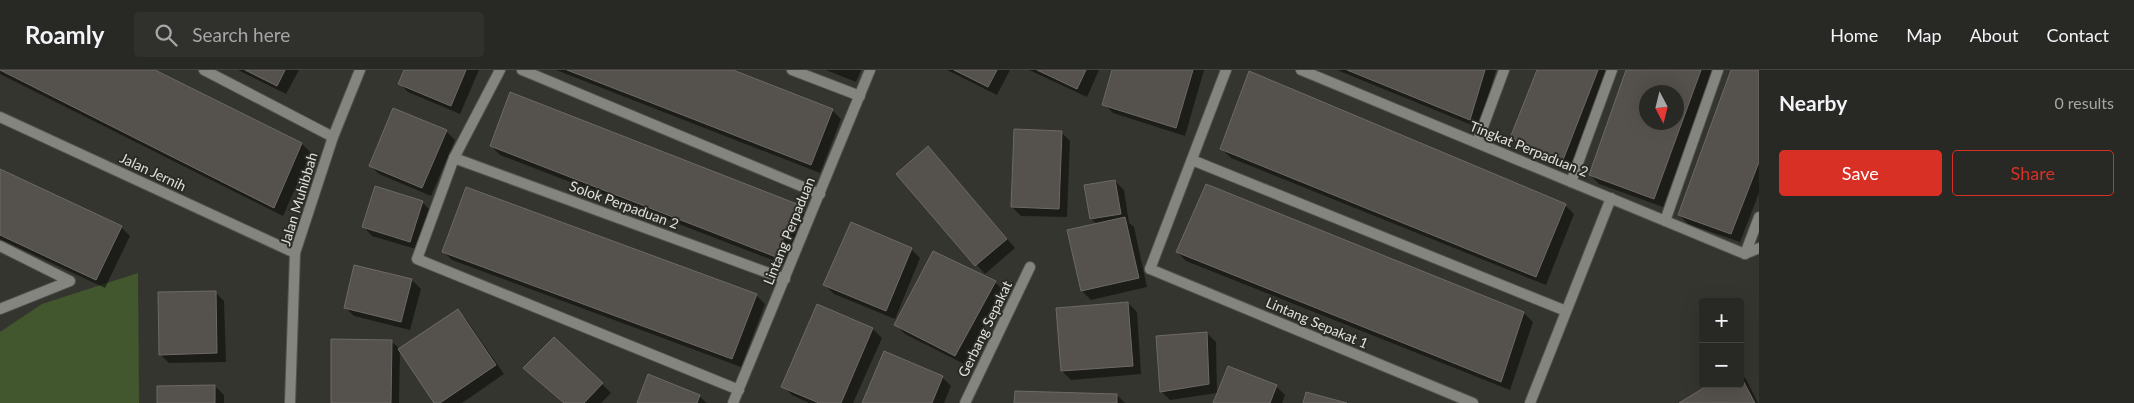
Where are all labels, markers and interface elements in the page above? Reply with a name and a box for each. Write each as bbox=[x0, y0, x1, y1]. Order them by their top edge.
search box bbox=[134, 12, 484, 57]
text: Roamly bbox=[25, 20, 104, 49]
icon: search bbox=[152, 21, 180, 49]
text: Search here bbox=[192, 23, 290, 46]
text: Home bbox=[1830, 24, 1878, 46]
text: Map bbox=[1906, 24, 1942, 46]
text: About bbox=[1970, 24, 2019, 46]
text: Contact bbox=[2047, 24, 2109, 46]
north arrow bbox=[1639, 85, 1684, 130]
text: Nearby bbox=[1779, 90, 1847, 115]
text: 0 results bbox=[2054, 93, 2114, 112]
street label: Tingkat Perpaduan 2 bbox=[1467, 117, 1591, 180]
street label: Jalan Jernih bbox=[117, 149, 189, 194]
street label: Jalan Muhibbah bbox=[276, 150, 321, 248]
button: Save bbox=[1779, 150, 1942, 196]
button: Share bbox=[1952, 150, 2114, 196]
street label: Lintang Perpaduan bbox=[759, 174, 818, 287]
street label: Solok Perpaduan 2 bbox=[567, 177, 681, 232]
street label: Gerbang Sepakat bbox=[954, 278, 1015, 380]
street label: Lintang Sepakat 1 bbox=[1264, 293, 1371, 352]
map controls bbox=[1699, 298, 1744, 388]
button: + bbox=[1699, 298, 1744, 343]
button: − bbox=[1699, 343, 1744, 388]

